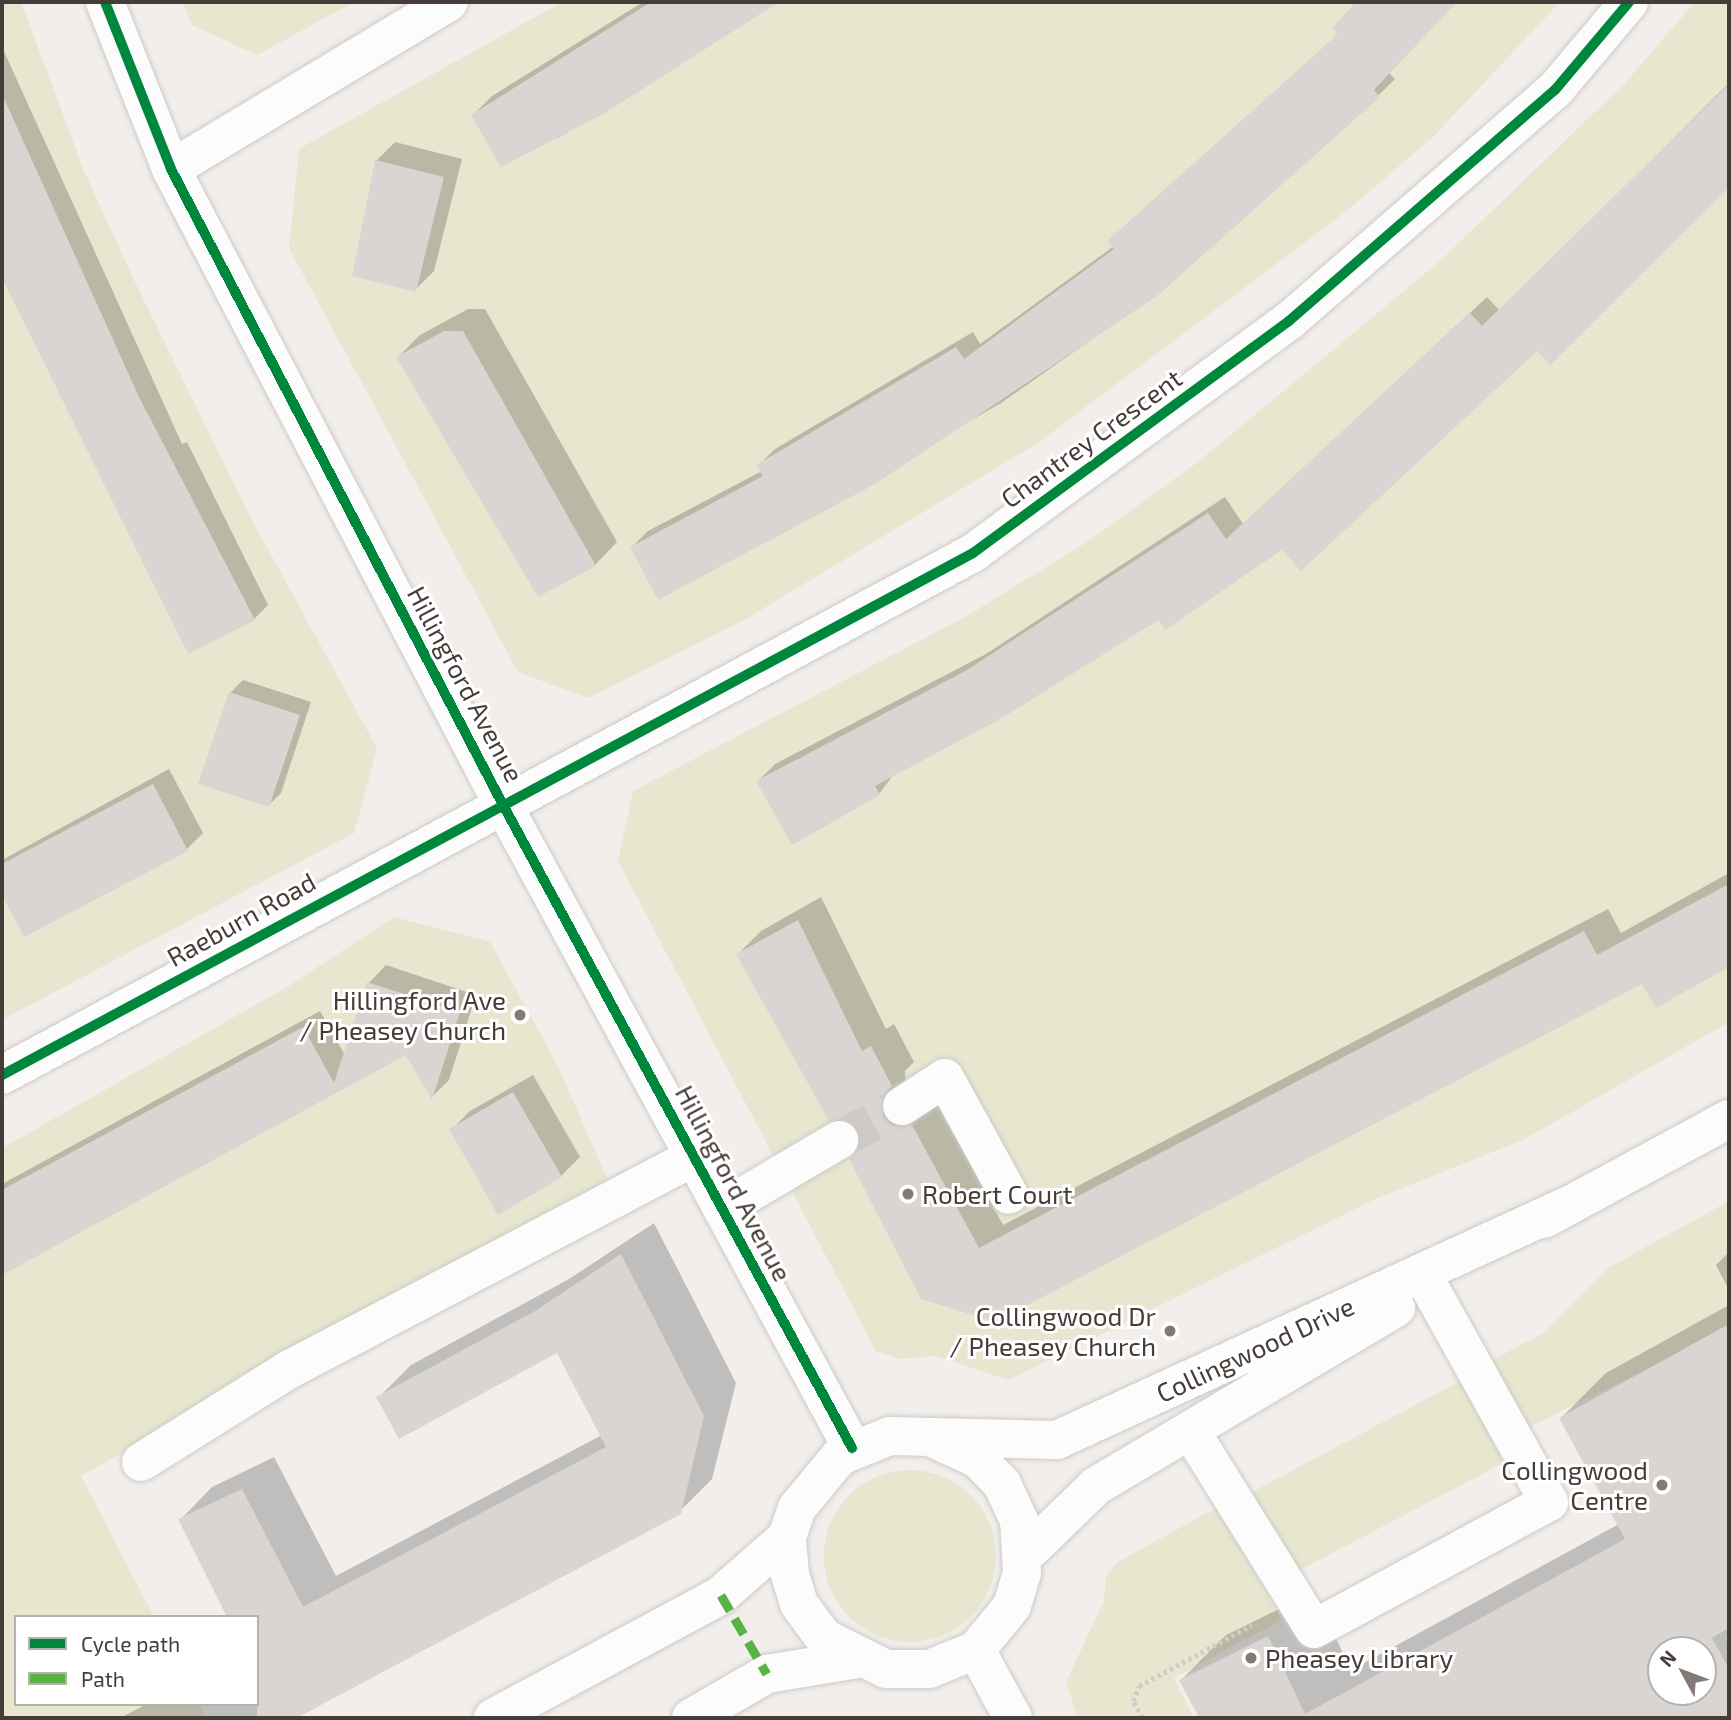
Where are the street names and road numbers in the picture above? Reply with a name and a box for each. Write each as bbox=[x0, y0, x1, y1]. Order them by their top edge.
street label: Chantrey Crescent bbox=[994, 362, 1188, 514]
street label: Hillingford Avenue bbox=[401, 581, 531, 787]
street label: Raeburn Road bbox=[161, 865, 321, 973]
street label: Hillingford Avenue bbox=[669, 1080, 799, 1286]
street label: Collingwood Drive bbox=[1151, 1290, 1359, 1408]

